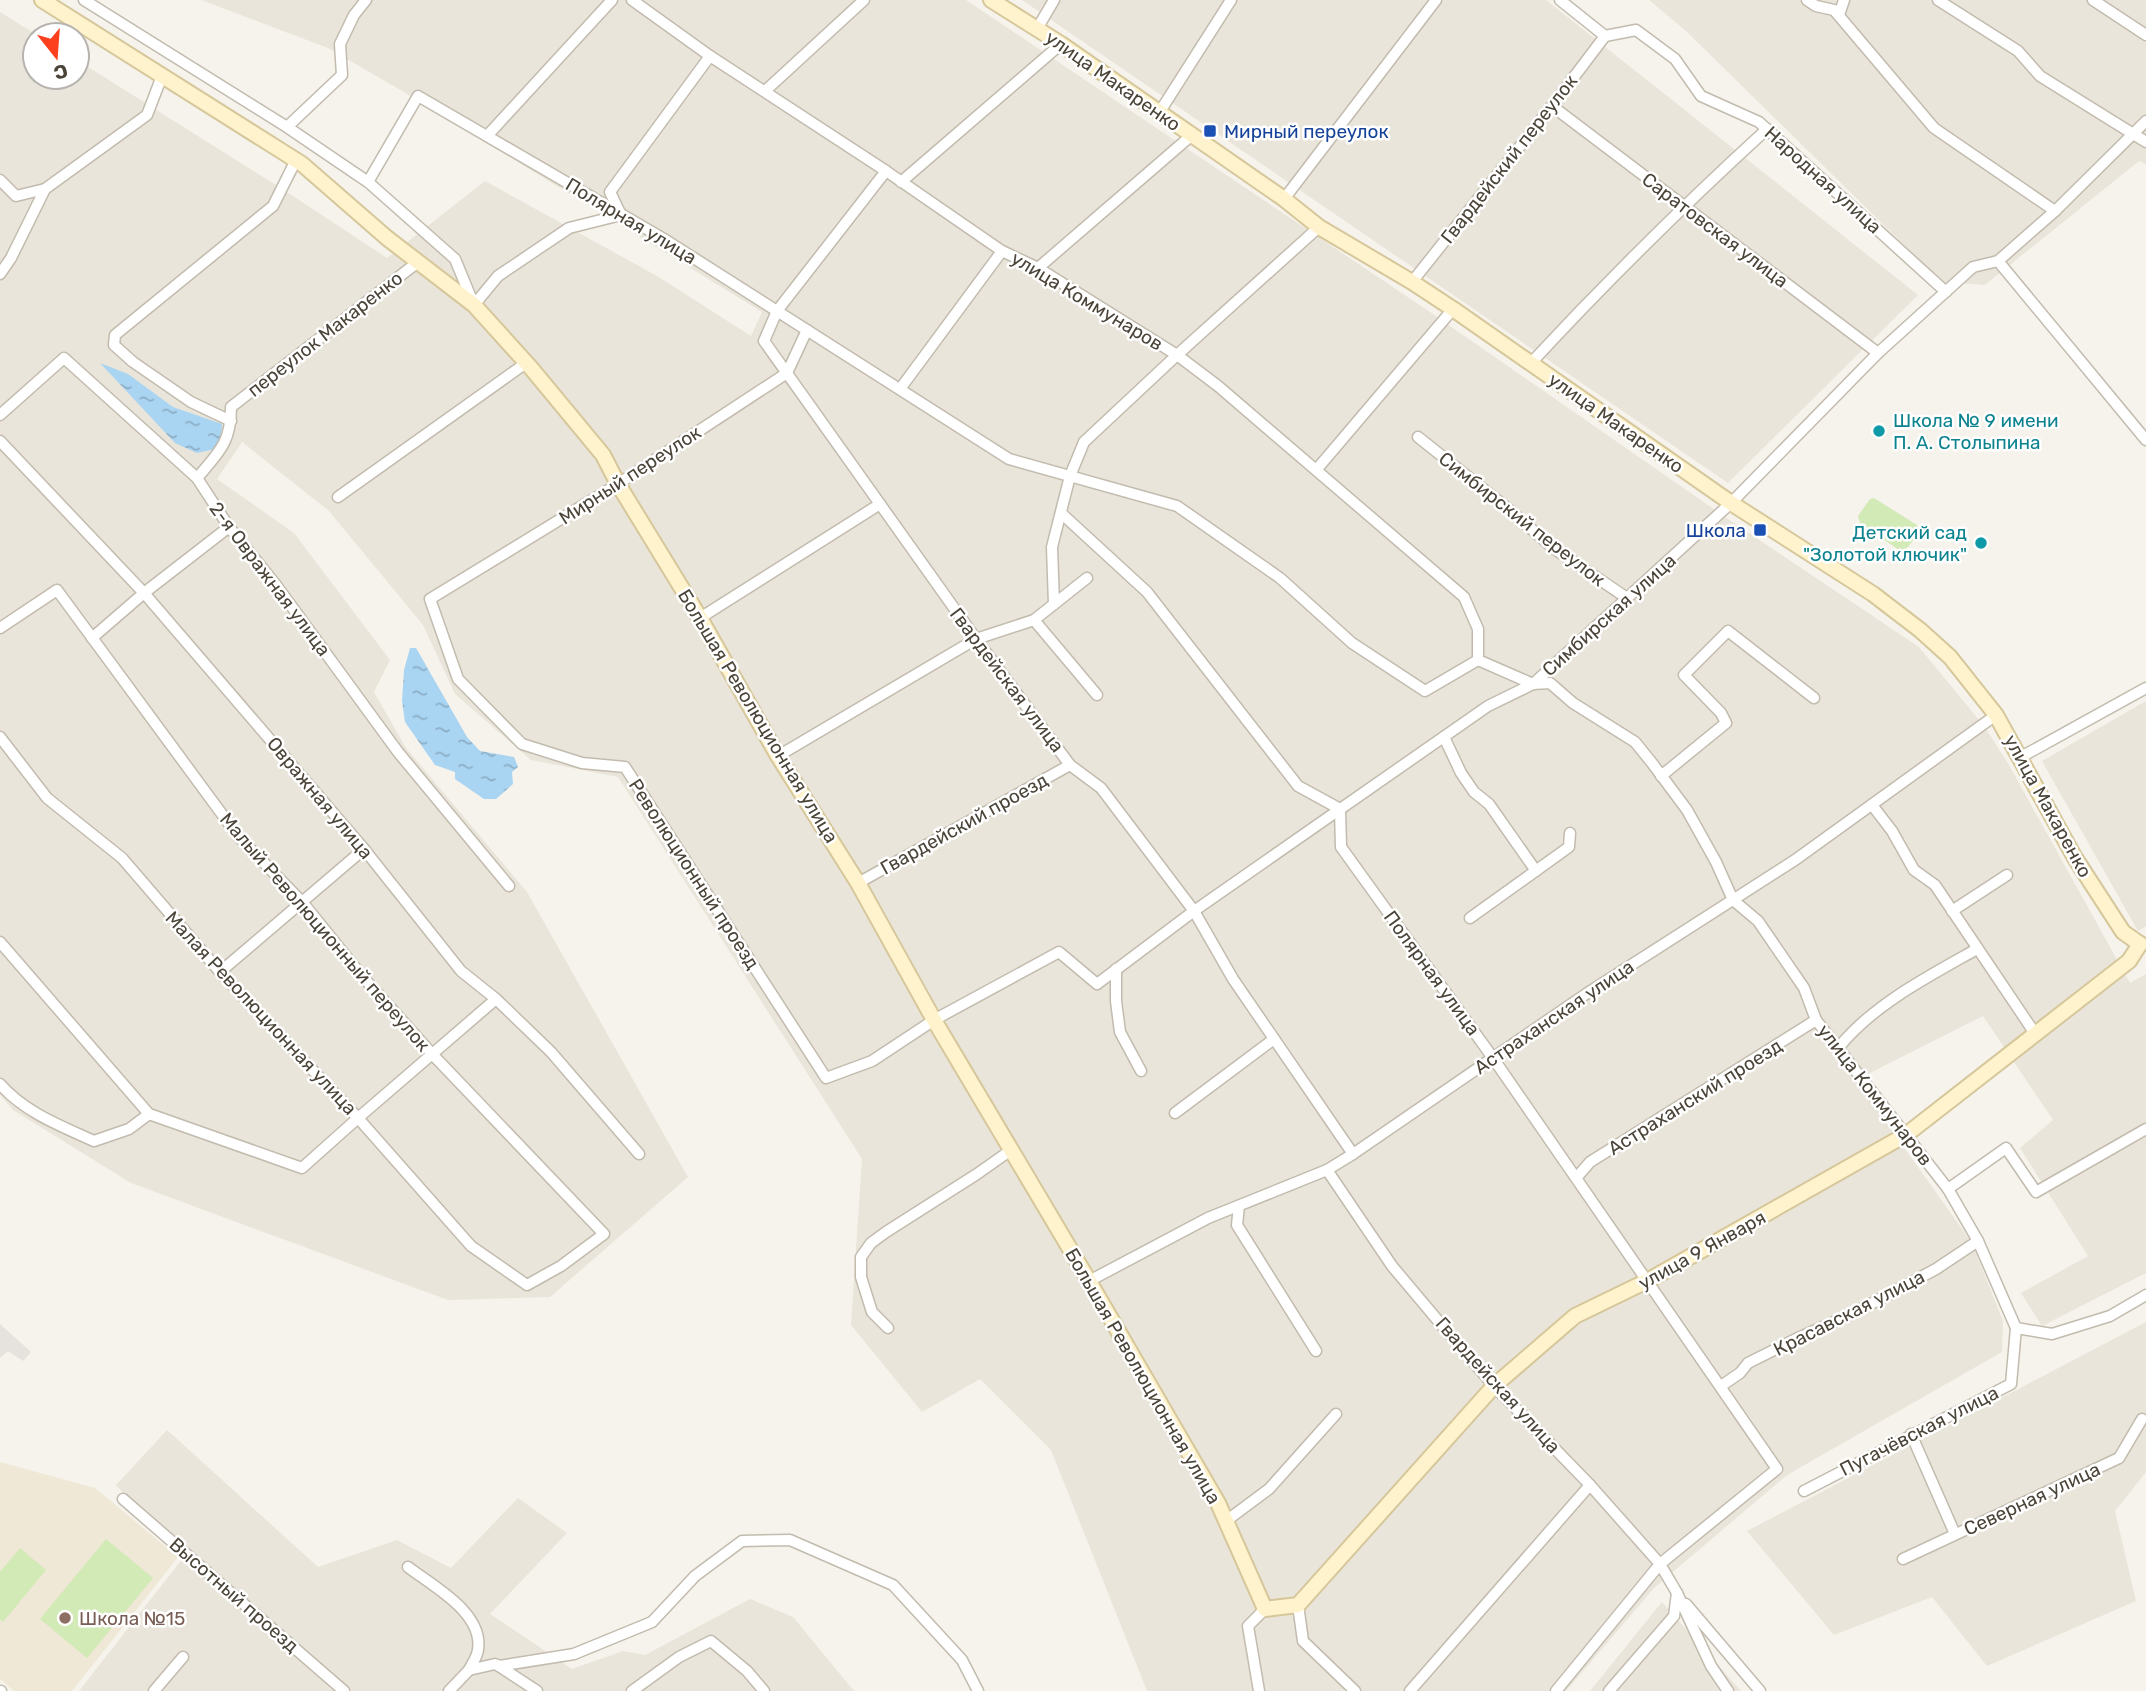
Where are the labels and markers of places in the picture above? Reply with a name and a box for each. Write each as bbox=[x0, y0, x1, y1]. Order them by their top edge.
place label: Мирный переулок bbox=[1224, 120, 1389, 143]
marker: Мирный переулок bbox=[1202, 123, 1218, 139]
place label: Школа № 9 имени П. А. Столыпина bbox=[1893, 409, 2059, 454]
marker: Школа № 9 имени П. А. Столыпина bbox=[1871, 423, 1887, 439]
place label: Школа bbox=[1686, 519, 1746, 542]
place label: Детский сад "Золотой ключик" bbox=[1803, 521, 1967, 566]
marker: Школа bbox=[1752, 522, 1768, 538]
marker: Детский сад "Золотой ключик" bbox=[1973, 535, 1989, 551]
place label: Школа №15 bbox=[79, 1607, 185, 1630]
marker: Школа №15 bbox=[57, 1610, 73, 1626]

